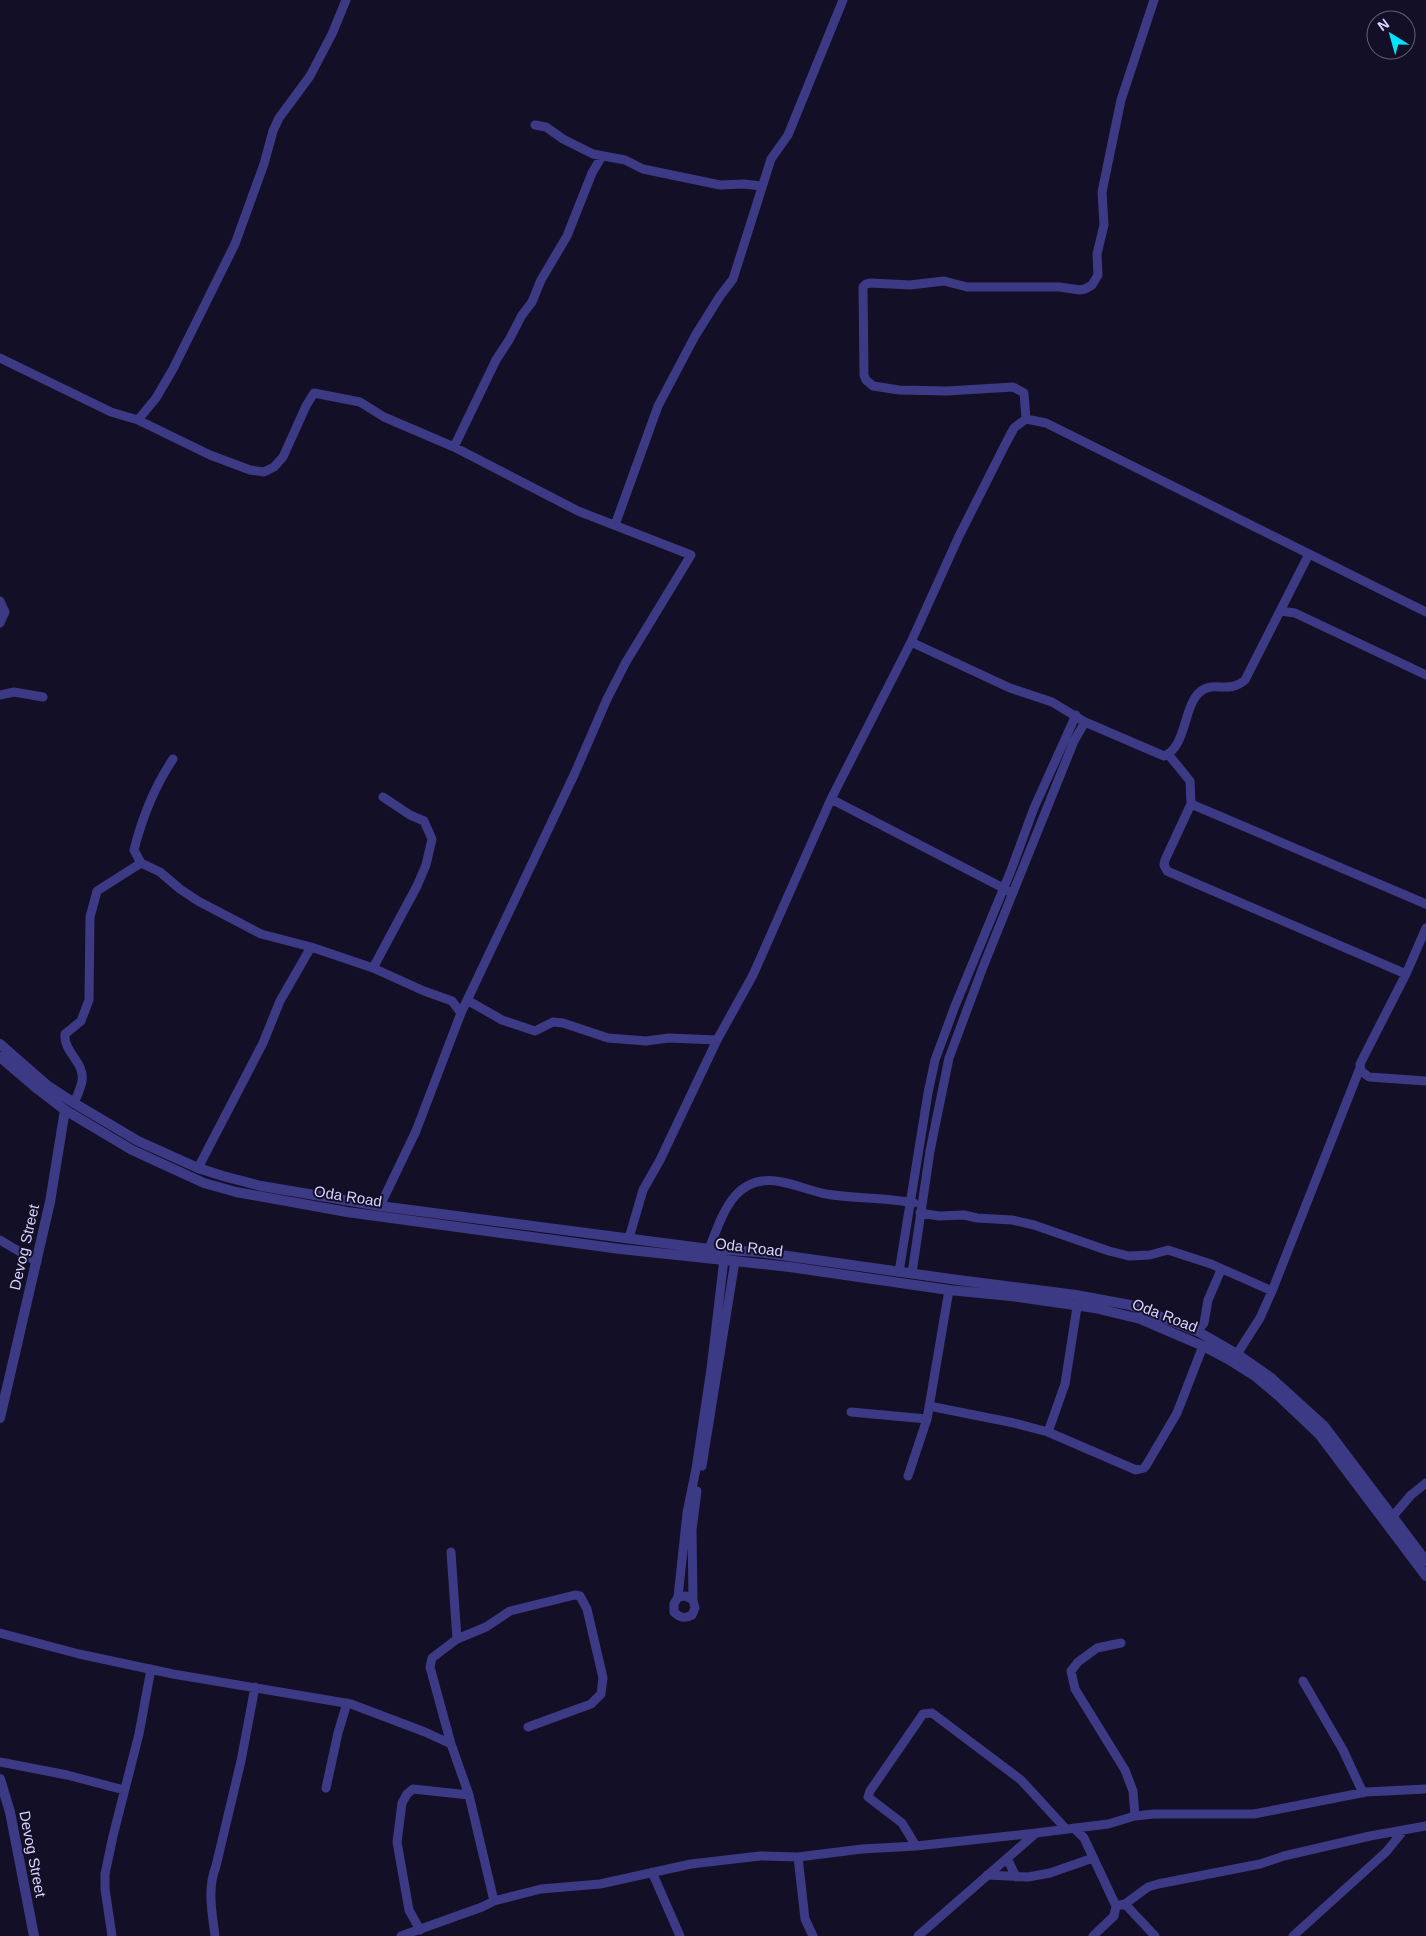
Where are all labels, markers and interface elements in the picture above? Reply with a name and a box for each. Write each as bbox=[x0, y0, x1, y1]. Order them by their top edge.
north arrow bbox=[1366, 10, 1416, 60]
text: N bbox=[1374, 15, 1392, 34]
street label: Oda Road bbox=[313, 1182, 383, 1210]
street label: Devog Street bbox=[6, 1202, 42, 1292]
street label: Oda Road bbox=[714, 1234, 784, 1260]
street label: Oda Road bbox=[1130, 1295, 1200, 1335]
street label: Devog Street bbox=[16, 1809, 50, 1899]

